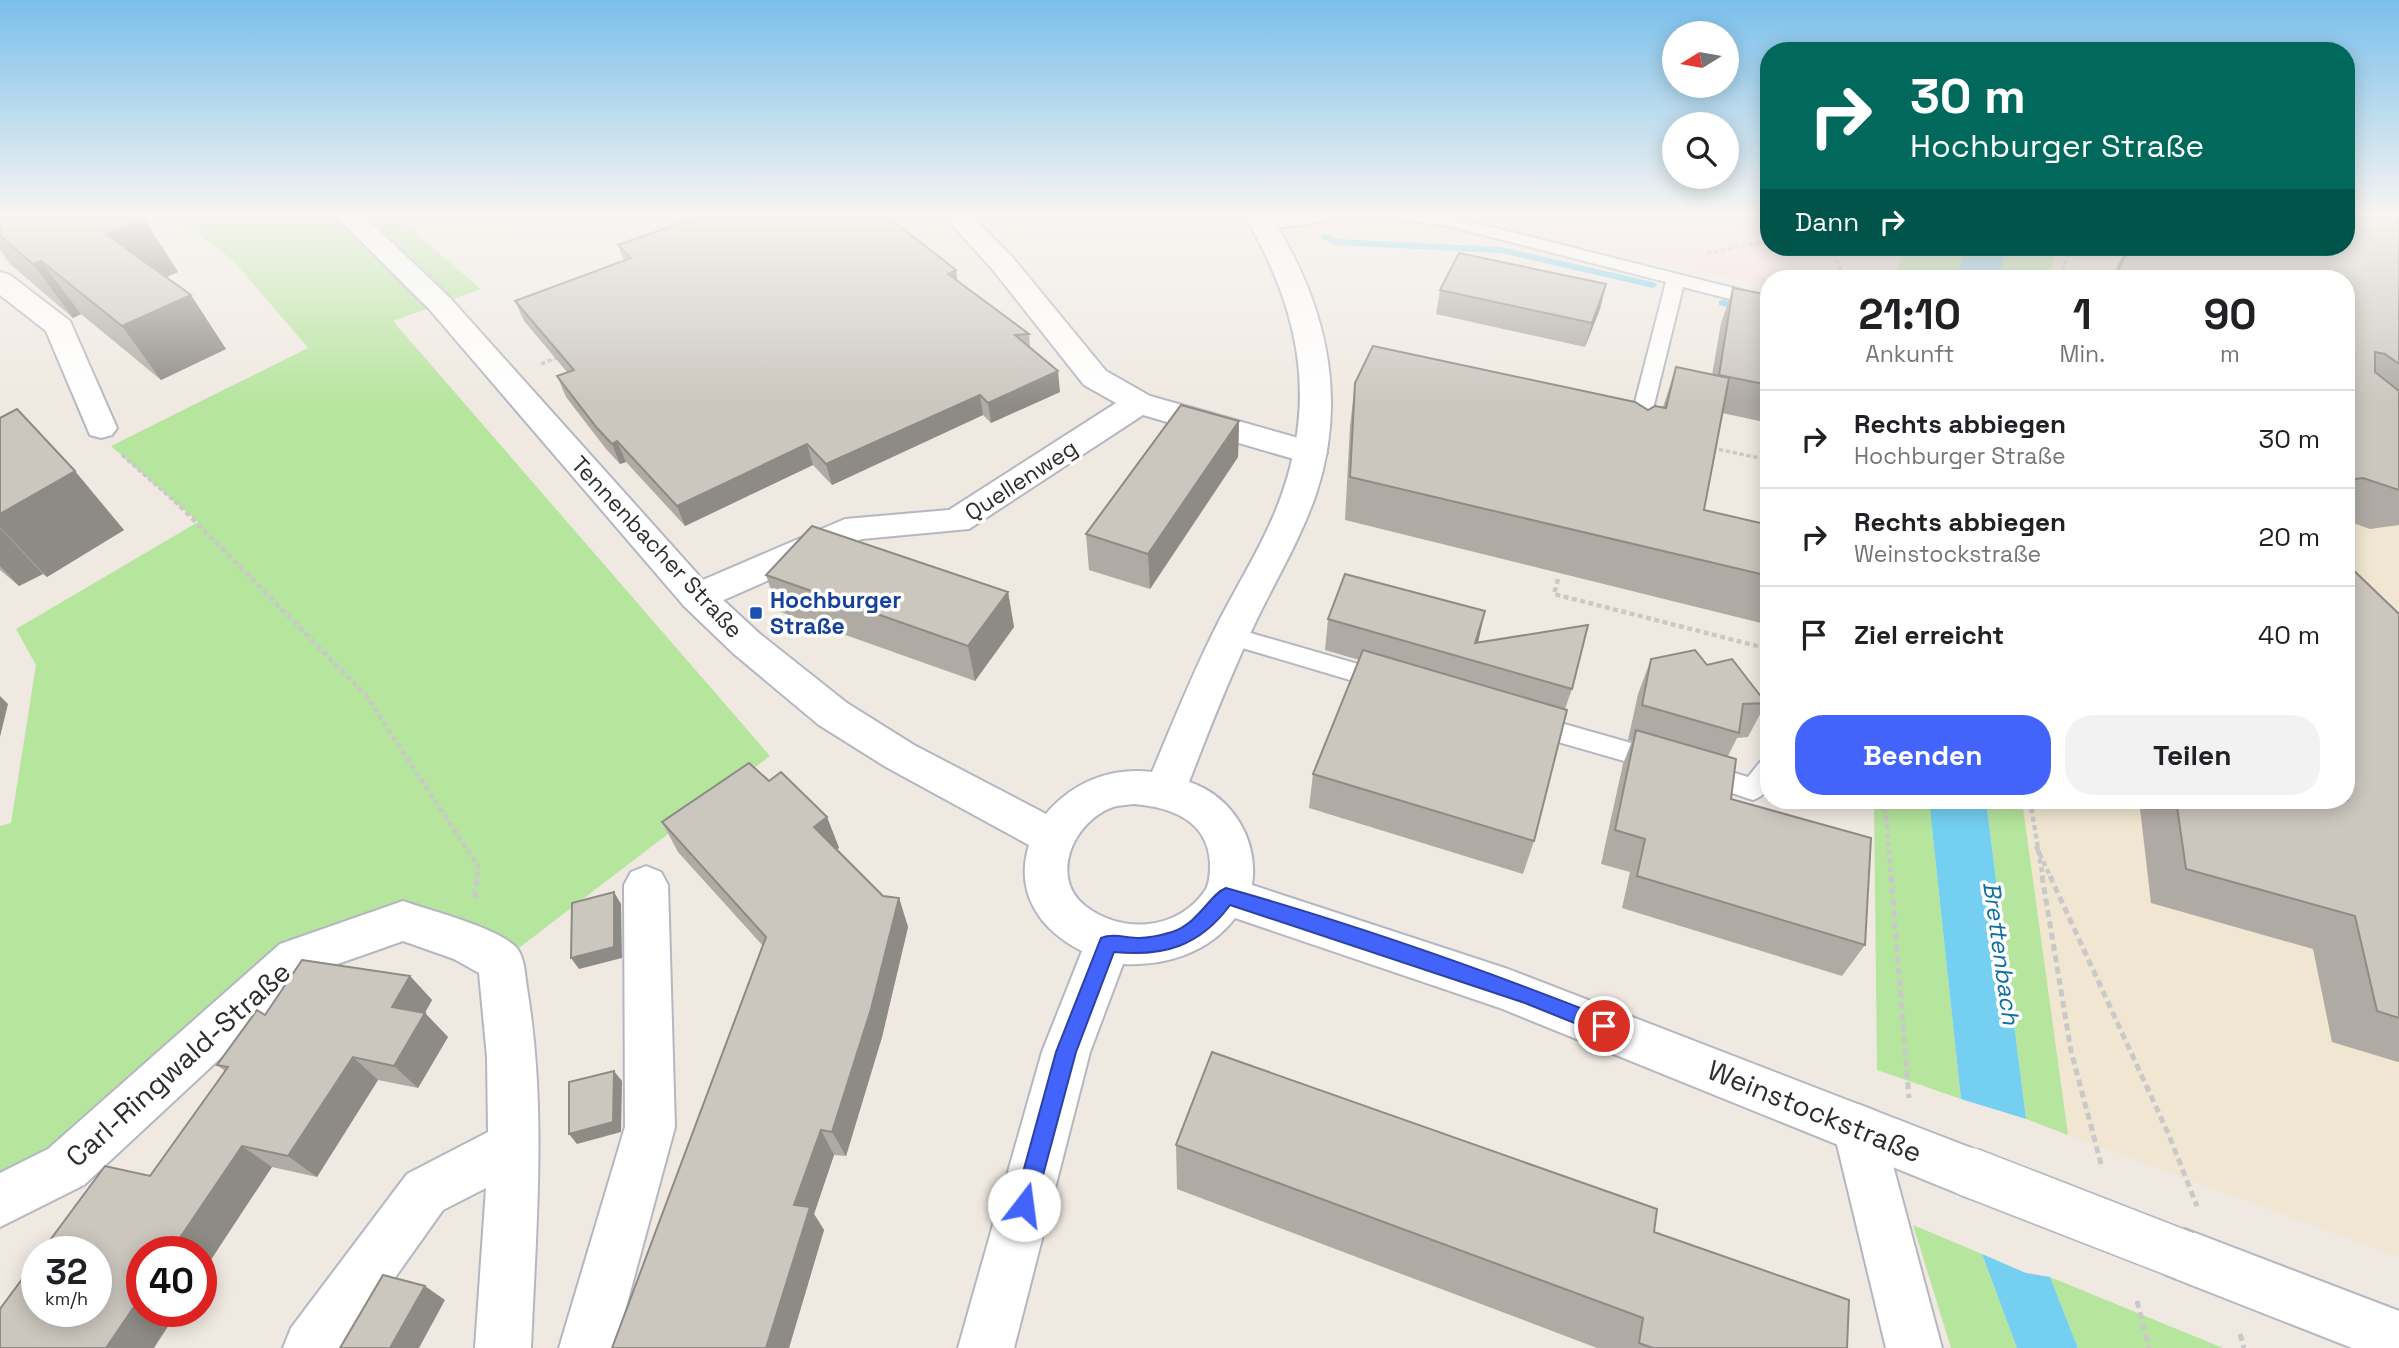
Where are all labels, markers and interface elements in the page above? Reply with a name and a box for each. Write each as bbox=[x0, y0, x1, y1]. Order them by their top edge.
north arrow bbox=[1662, 21, 1740, 98]
map controls bbox=[1662, 21, 1739, 189]
text: 30 m bbox=[1910, 65, 2026, 127]
icon: right bbox=[1795, 70, 1886, 161]
button: search bbox=[1662, 112, 1739, 189]
text: Hochburger Straße bbox=[1910, 126, 2204, 166]
icon: right bbox=[1873, 203, 1911, 241]
text: Dann bbox=[1795, 205, 1859, 239]
text: 21:10 bbox=[1858, 288, 1961, 341]
text: 1 bbox=[2073, 288, 2092, 341]
text: 90 bbox=[2203, 288, 2257, 341]
text: Ankunft bbox=[1865, 339, 1954, 369]
text: Min. bbox=[2060, 339, 2105, 369]
text: m bbox=[2220, 339, 2240, 369]
text: Rechts abbiegen bbox=[1854, 407, 2066, 441]
icon: right bbox=[1795, 420, 1833, 458]
text: 30 m bbox=[2259, 422, 2320, 456]
street label: Quellenweg bbox=[959, 432, 1083, 528]
text: Hochburger Straße bbox=[1854, 441, 2066, 471]
street label: Tennenbacher Straße bbox=[565, 449, 749, 645]
text: Rechts abbiegen bbox=[1854, 505, 2066, 539]
icon: right bbox=[1795, 518, 1833, 556]
text: 20 m bbox=[2259, 520, 2320, 554]
text: Weinstockstraße bbox=[1854, 539, 2041, 569]
place label: Hochburger Straße bbox=[770, 585, 901, 641]
marker: Hochburger Straße bbox=[748, 605, 764, 621]
icon: arrive bbox=[1795, 616, 1833, 654]
text: Ziel erreicht bbox=[1854, 618, 2004, 652]
text: 40 m bbox=[2258, 618, 2320, 652]
button: Beenden bbox=[1795, 715, 2051, 795]
button: Teilen bbox=[2065, 715, 2320, 795]
water label: Brettenbach bbox=[1976, 879, 2027, 1028]
street label: Carl-Ringwald-Straße bbox=[58, 954, 298, 1174]
pin bbox=[1574, 996, 1634, 1056]
icon: arrive bbox=[1585, 1007, 1623, 1045]
street label: Weinstockstraße bbox=[1703, 1052, 1927, 1170]
position arrow bbox=[987, 1168, 1061, 1242]
speed limit sign: 40 bbox=[126, 1236, 217, 1327]
text: 32 bbox=[45, 1250, 88, 1294]
text: km/h bbox=[45, 1287, 88, 1310]

